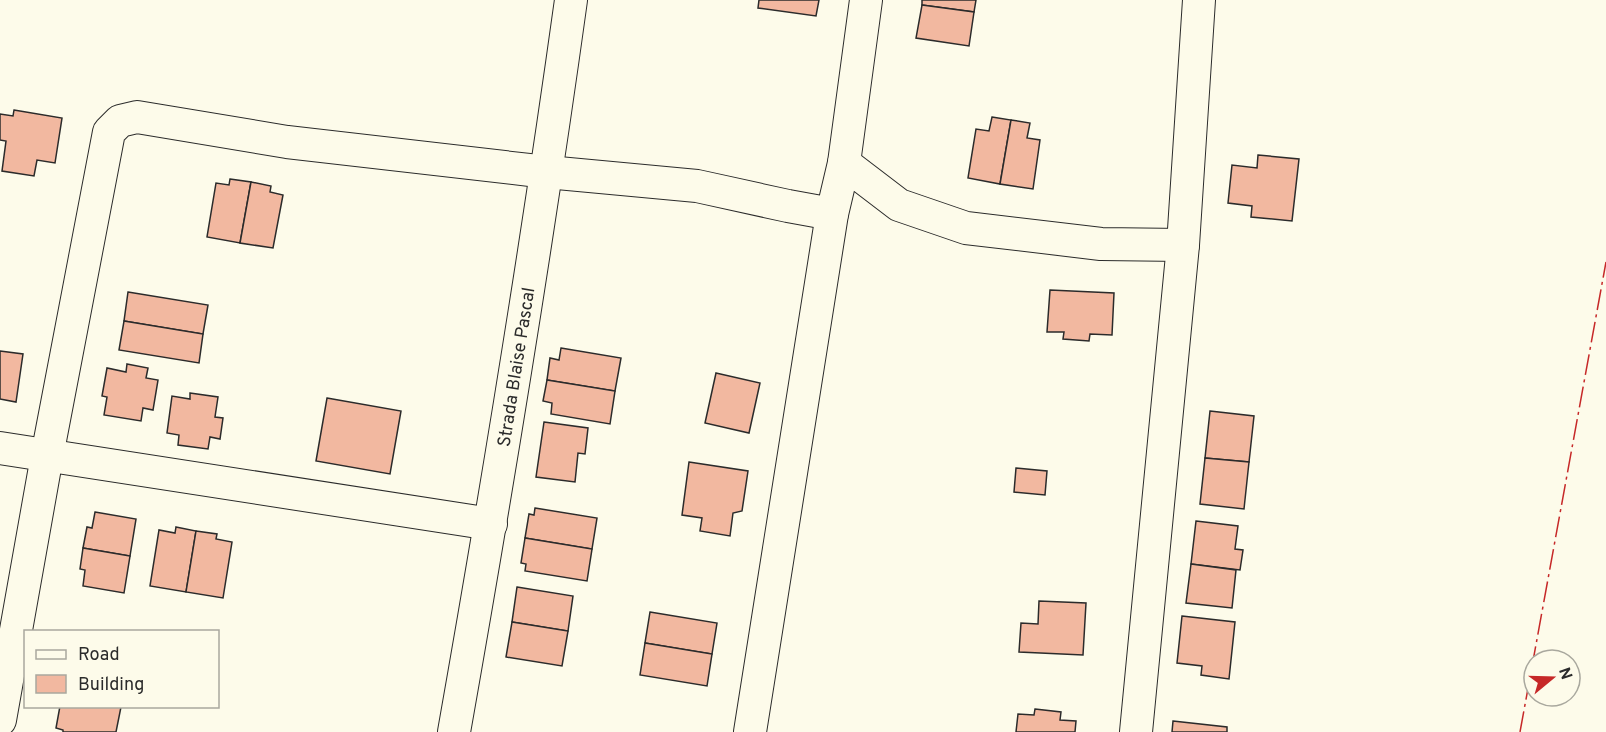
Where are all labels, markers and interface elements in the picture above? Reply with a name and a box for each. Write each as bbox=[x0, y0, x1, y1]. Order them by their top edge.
street label: Strada Blaise Pascal bbox=[494, 286, 541, 449]
legend bbox=[24, 630, 219, 708]
text: Road bbox=[78, 644, 120, 667]
north arrow bbox=[1522, 648, 1582, 708]
text: N bbox=[1553, 665, 1576, 682]
text: Building bbox=[78, 674, 144, 697]

